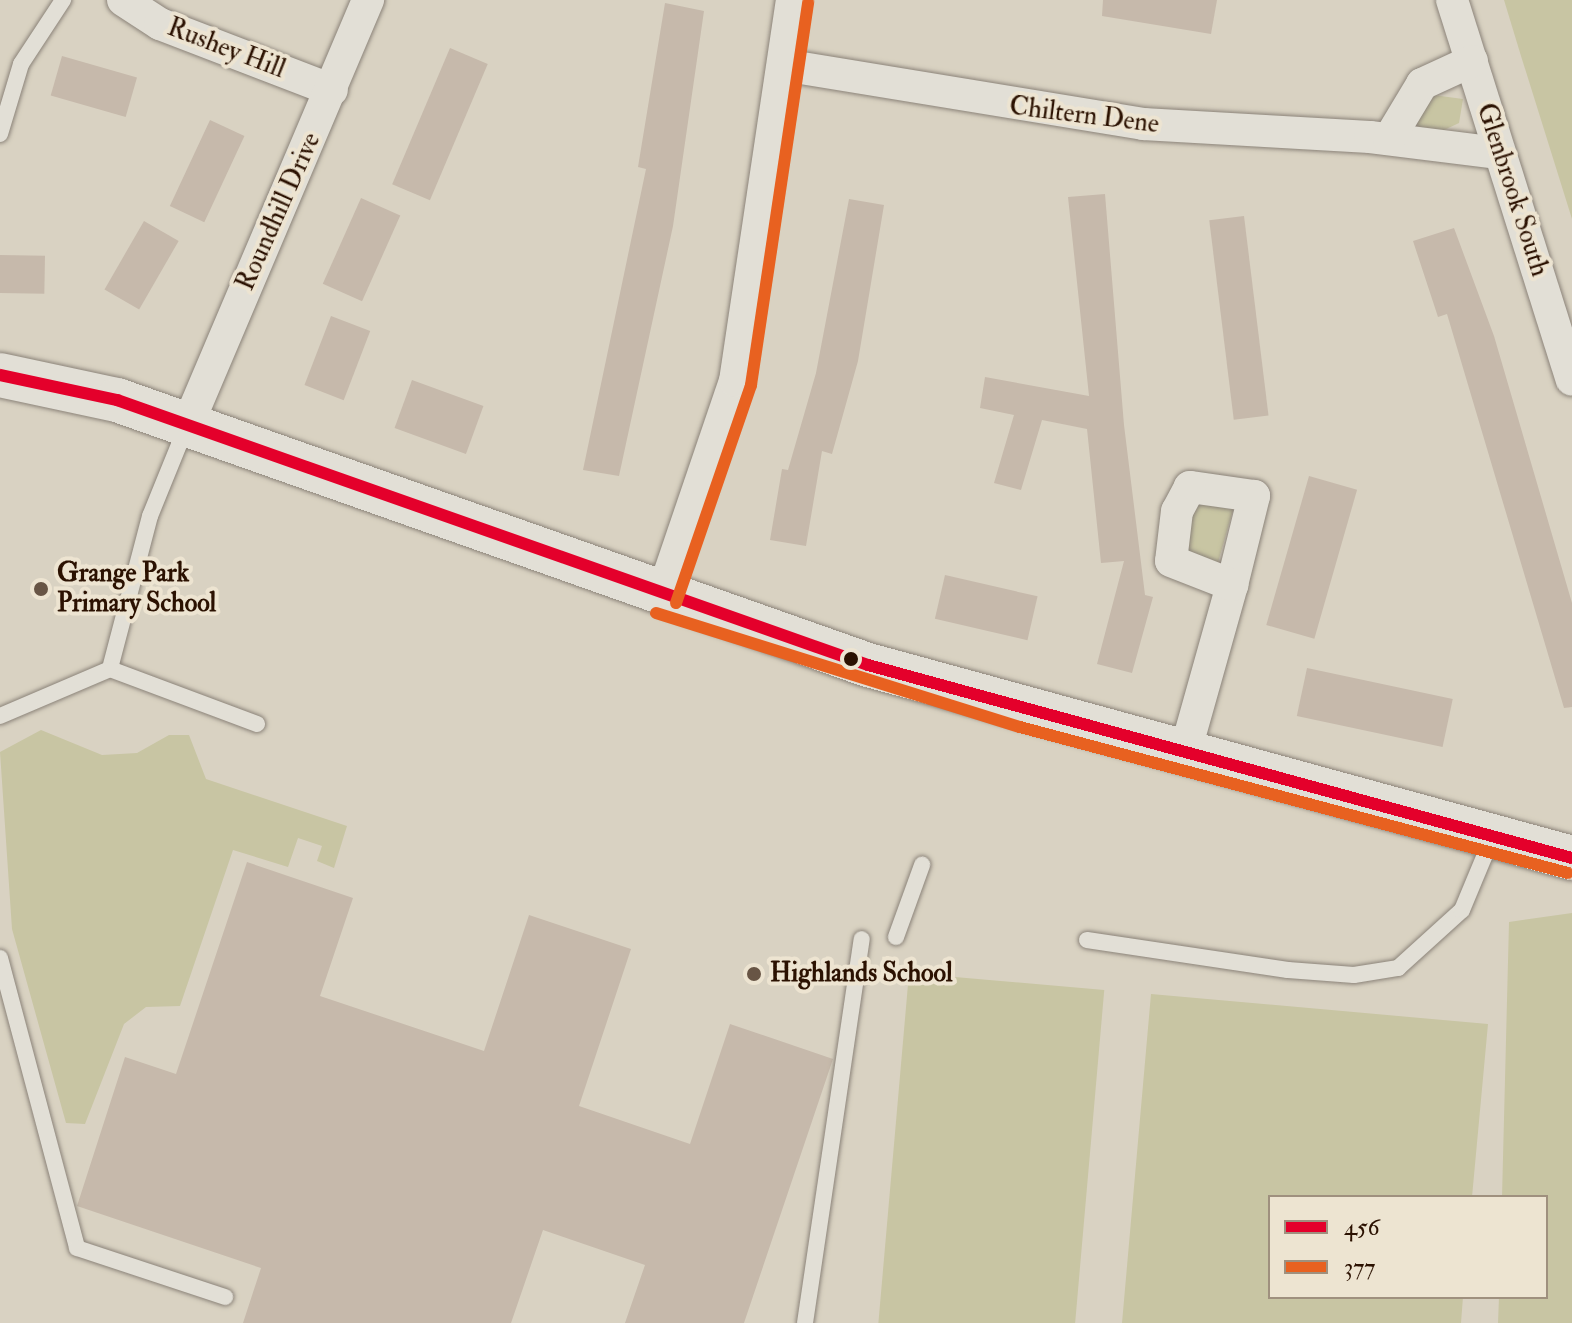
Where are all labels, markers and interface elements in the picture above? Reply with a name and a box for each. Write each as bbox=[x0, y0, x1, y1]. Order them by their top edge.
street label: Rushey Hill bbox=[163, 12, 289, 86]
street label: Chiltern Dene bbox=[1008, 91, 1160, 141]
street label: Glenbrook South bbox=[1469, 100, 1555, 280]
street label: Roundhill Drive bbox=[230, 128, 328, 296]
place label: Grange Park Primary School bbox=[57, 558, 216, 620]
marker: Grange Park Primary School bbox=[32, 580, 50, 598]
unlabelled marker bbox=[843, 651, 859, 667]
place label: Highlands School bbox=[770, 958, 953, 990]
marker: Highlands School bbox=[745, 965, 763, 983]
legend bbox=[1268, 1195, 1548, 1299]
text: 456 bbox=[1344, 1212, 1380, 1243]
text: 377 bbox=[1344, 1252, 1375, 1283]

